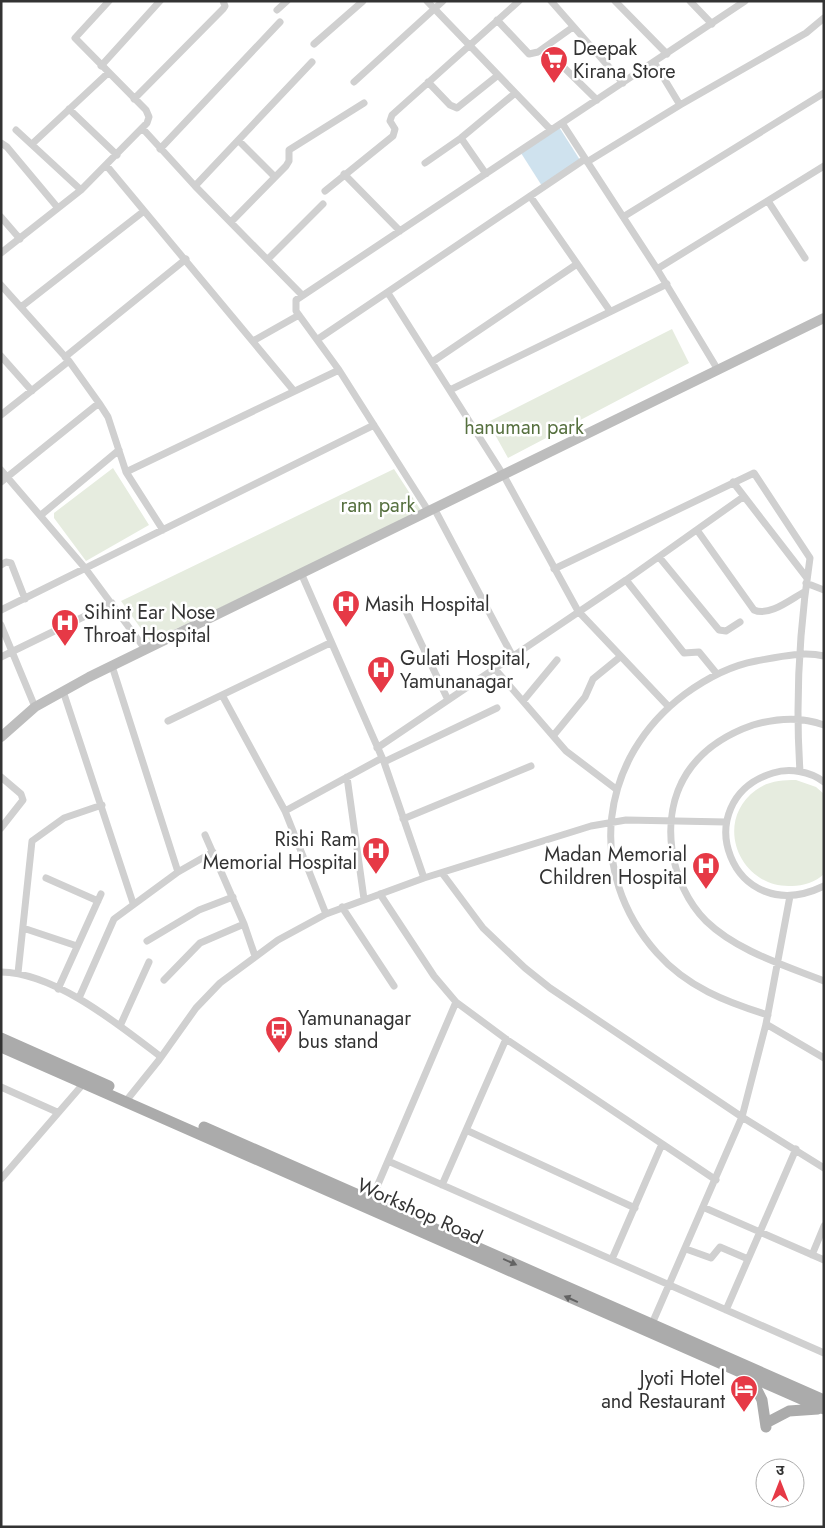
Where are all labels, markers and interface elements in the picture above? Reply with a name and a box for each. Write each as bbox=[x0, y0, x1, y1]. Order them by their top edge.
place label: Deepak Kirana Store bbox=[573, 34, 676, 86]
supermarket icon: Deepak Kirana Store bbox=[539, 45, 569, 84]
park label: hanuman park bbox=[464, 413, 584, 442]
park label: ram park bbox=[341, 491, 416, 520]
hospital icon: Masih Hospital bbox=[331, 589, 361, 628]
place label: Masih Hospital bbox=[365, 590, 489, 619]
place label: Sihint Ear Nose Throat Hospital bbox=[84, 598, 215, 650]
hospital icon: Sihint Ear Nose Throat Hospital bbox=[50, 608, 80, 647]
place label: Gulati Hospital, Yamunanagar bbox=[400, 644, 531, 696]
hospital icon: Gulati Hospital, Yamunanagar bbox=[366, 655, 396, 694]
place label: Rishi Ram Memorial Hospital bbox=[203, 825, 357, 877]
hospital icon: Rishi Ram Memorial Hospital bbox=[361, 836, 391, 875]
place label: Madan Memorial Children Hospital bbox=[539, 840, 687, 892]
hospital icon: Madan Memorial Children Hospital bbox=[691, 851, 721, 890]
place label: Yamunanagar bus stand bbox=[298, 1004, 411, 1056]
bus stop icon: Yamunanagar bus stand bbox=[264, 1015, 294, 1054]
street label: Workshop Road bbox=[352, 1171, 487, 1252]
one-way arrow bbox=[503, 1258, 517, 1266]
one-way arrow bbox=[563, 1295, 578, 1303]
place label: Jyoti Hotel and Restaurant bbox=[601, 1364, 725, 1416]
hotel icon: Jyoti Hotel and Restaurant bbox=[729, 1374, 759, 1413]
north arrow bbox=[755, 1458, 805, 1508]
text: उ bbox=[776, 1460, 785, 1480]

